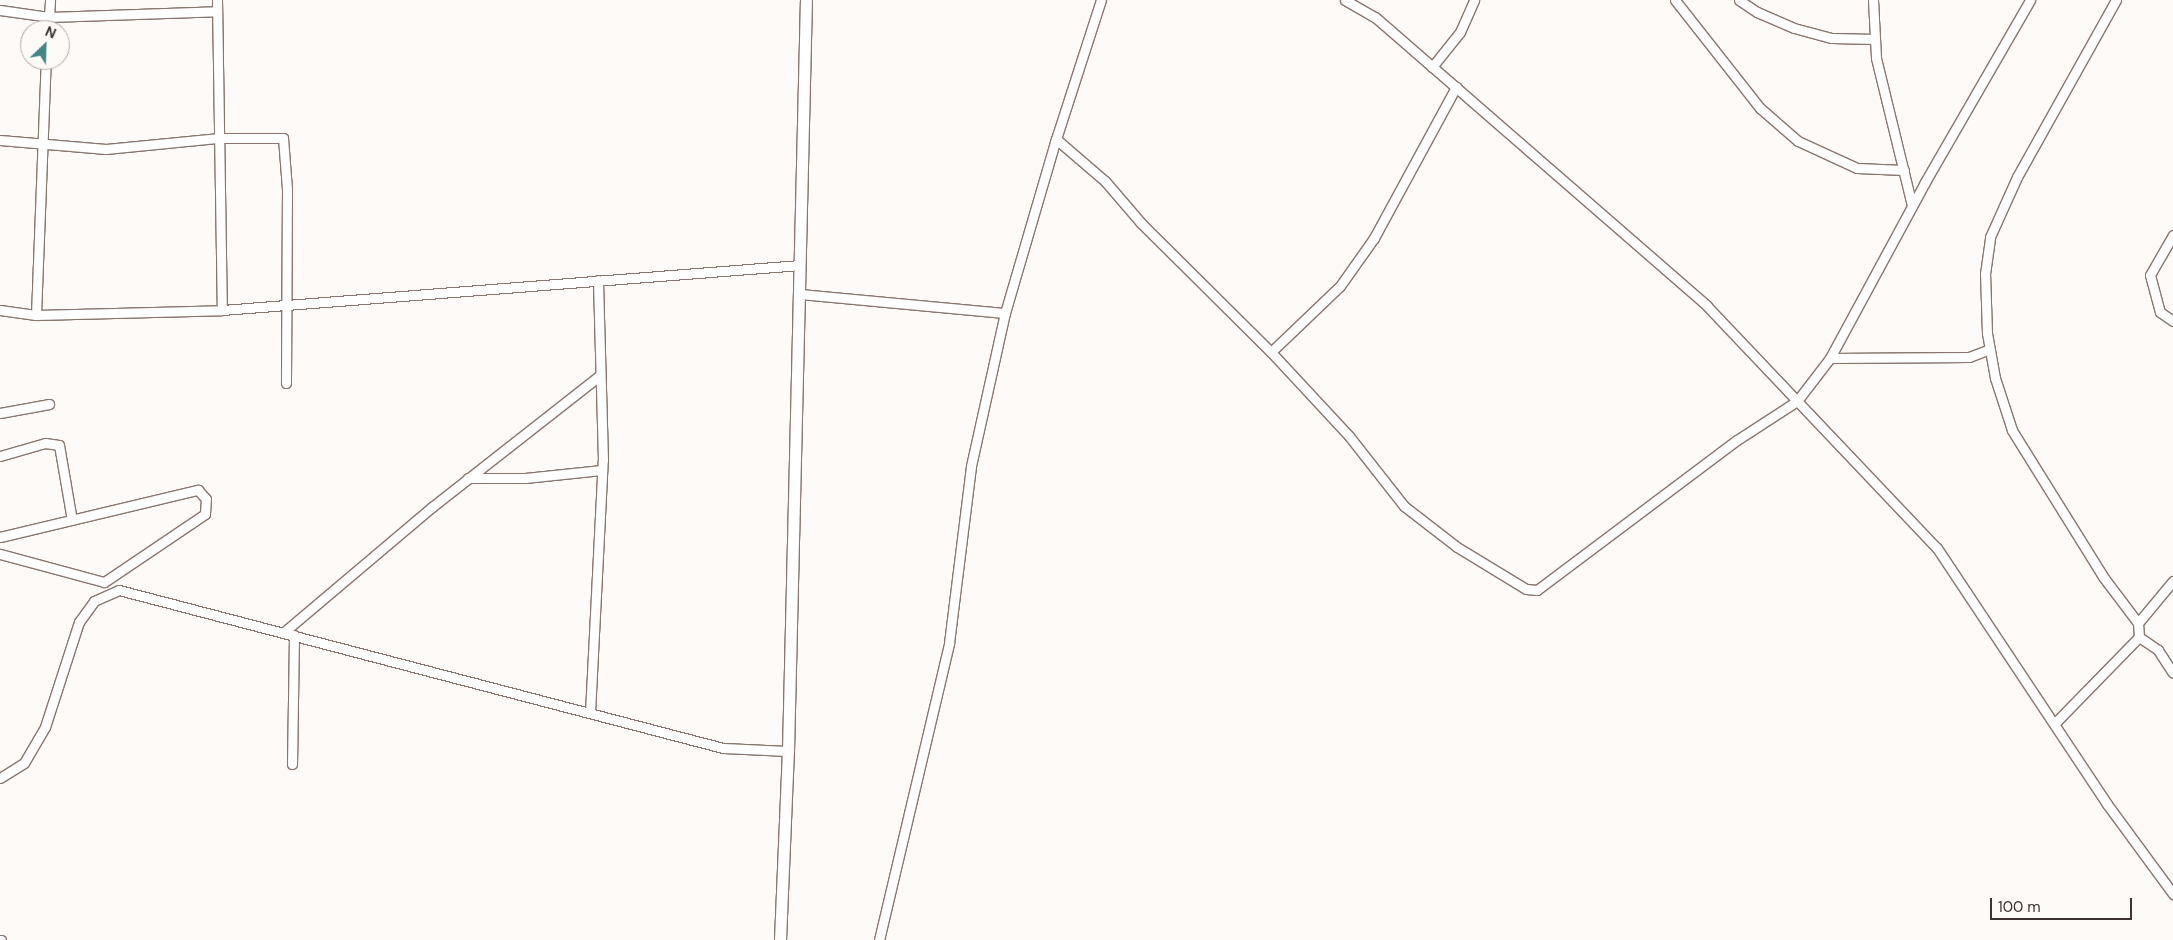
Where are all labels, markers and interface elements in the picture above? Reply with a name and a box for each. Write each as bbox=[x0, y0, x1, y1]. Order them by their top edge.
north arrow bbox=[20, 20, 70, 70]
text: N bbox=[42, 22, 59, 43]
scale bar bbox=[1993, 888, 2136, 920]
text: 100 m bbox=[1998, 897, 2041, 917]

